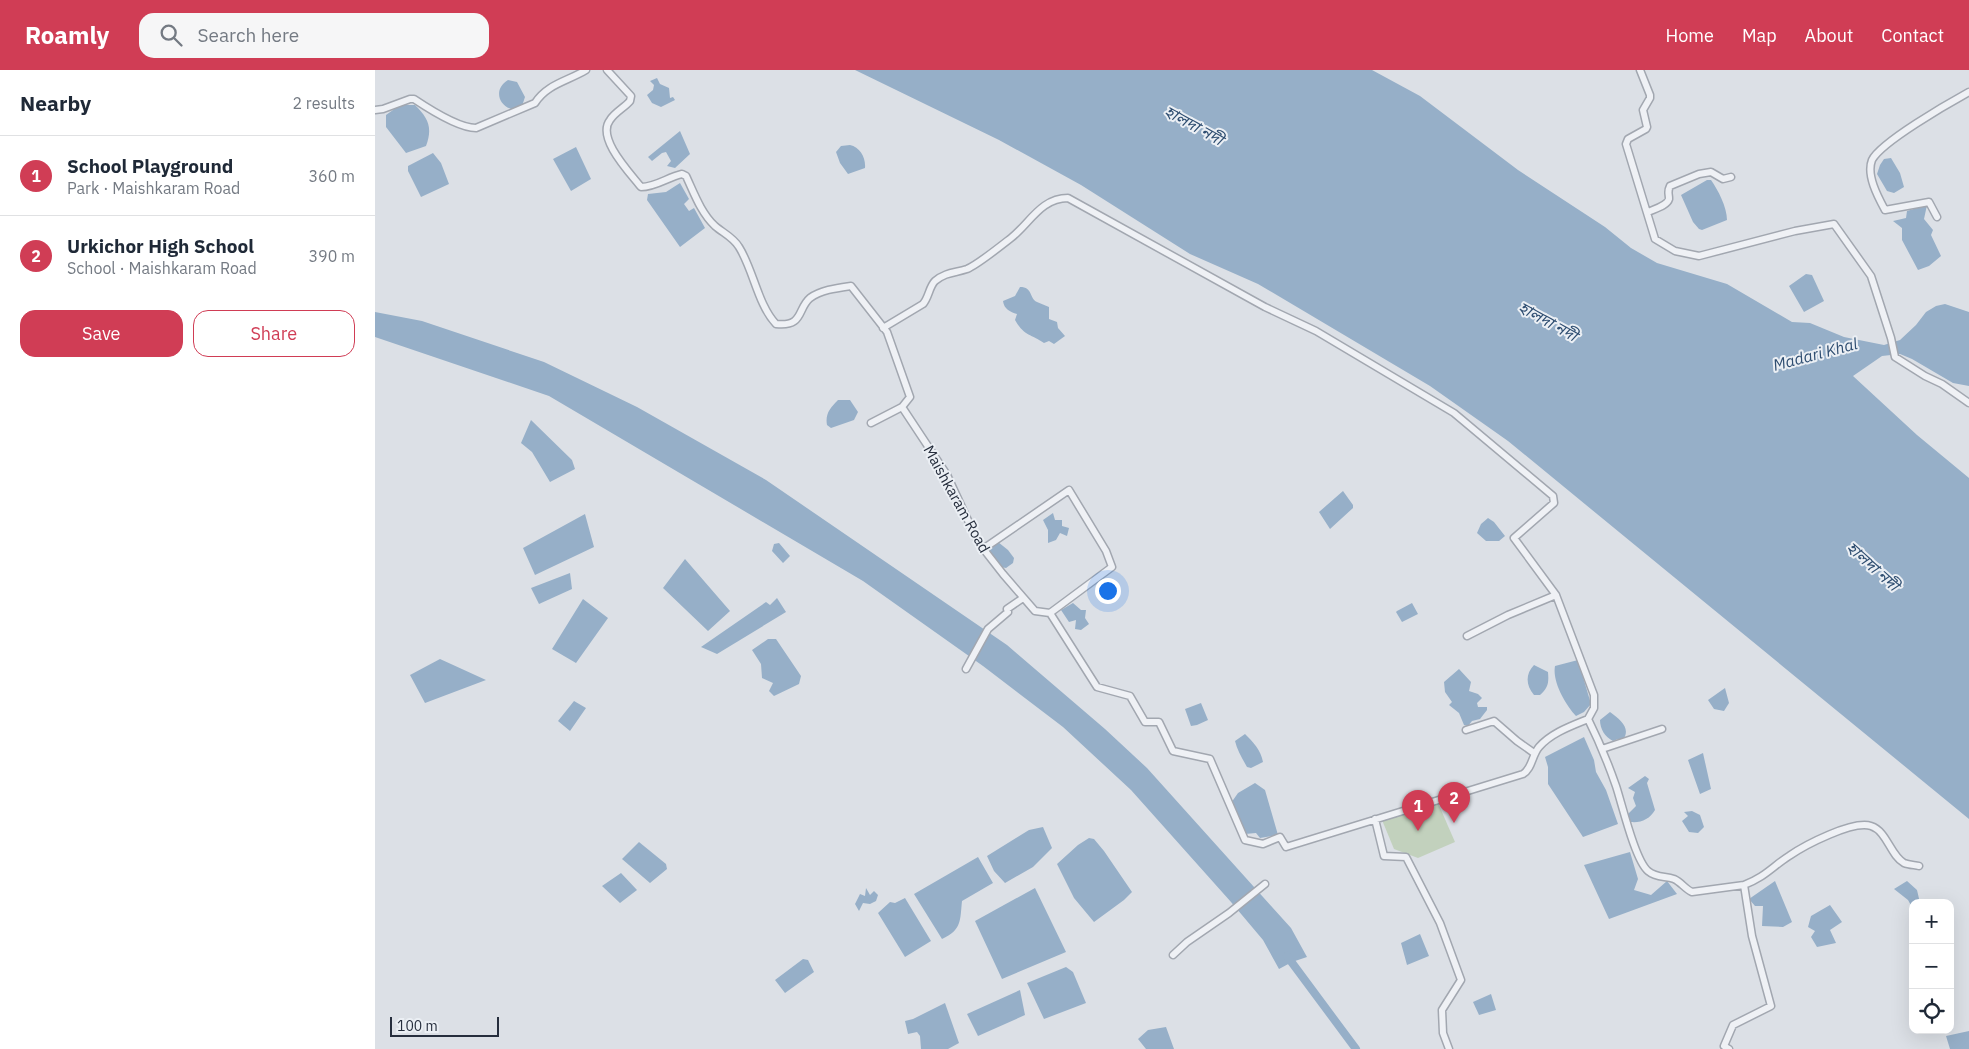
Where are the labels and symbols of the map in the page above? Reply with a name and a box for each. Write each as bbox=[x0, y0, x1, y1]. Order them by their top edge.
water label: হালদা নদী bbox=[1161, 101, 1229, 151]
water label: হালদা নদী bbox=[1515, 297, 1583, 347]
water label: Madari Khal bbox=[1770, 333, 1860, 375]
street label: Maishkaram Road bbox=[920, 442, 994, 556]
water label: হালদা নদী bbox=[1842, 537, 1906, 597]
your location bbox=[1095, 578, 1121, 604]
pin: 2 bbox=[1438, 782, 1470, 823]
pin: 1 bbox=[1402, 790, 1434, 831]
scale bar bbox=[390, 1014, 499, 1037]

